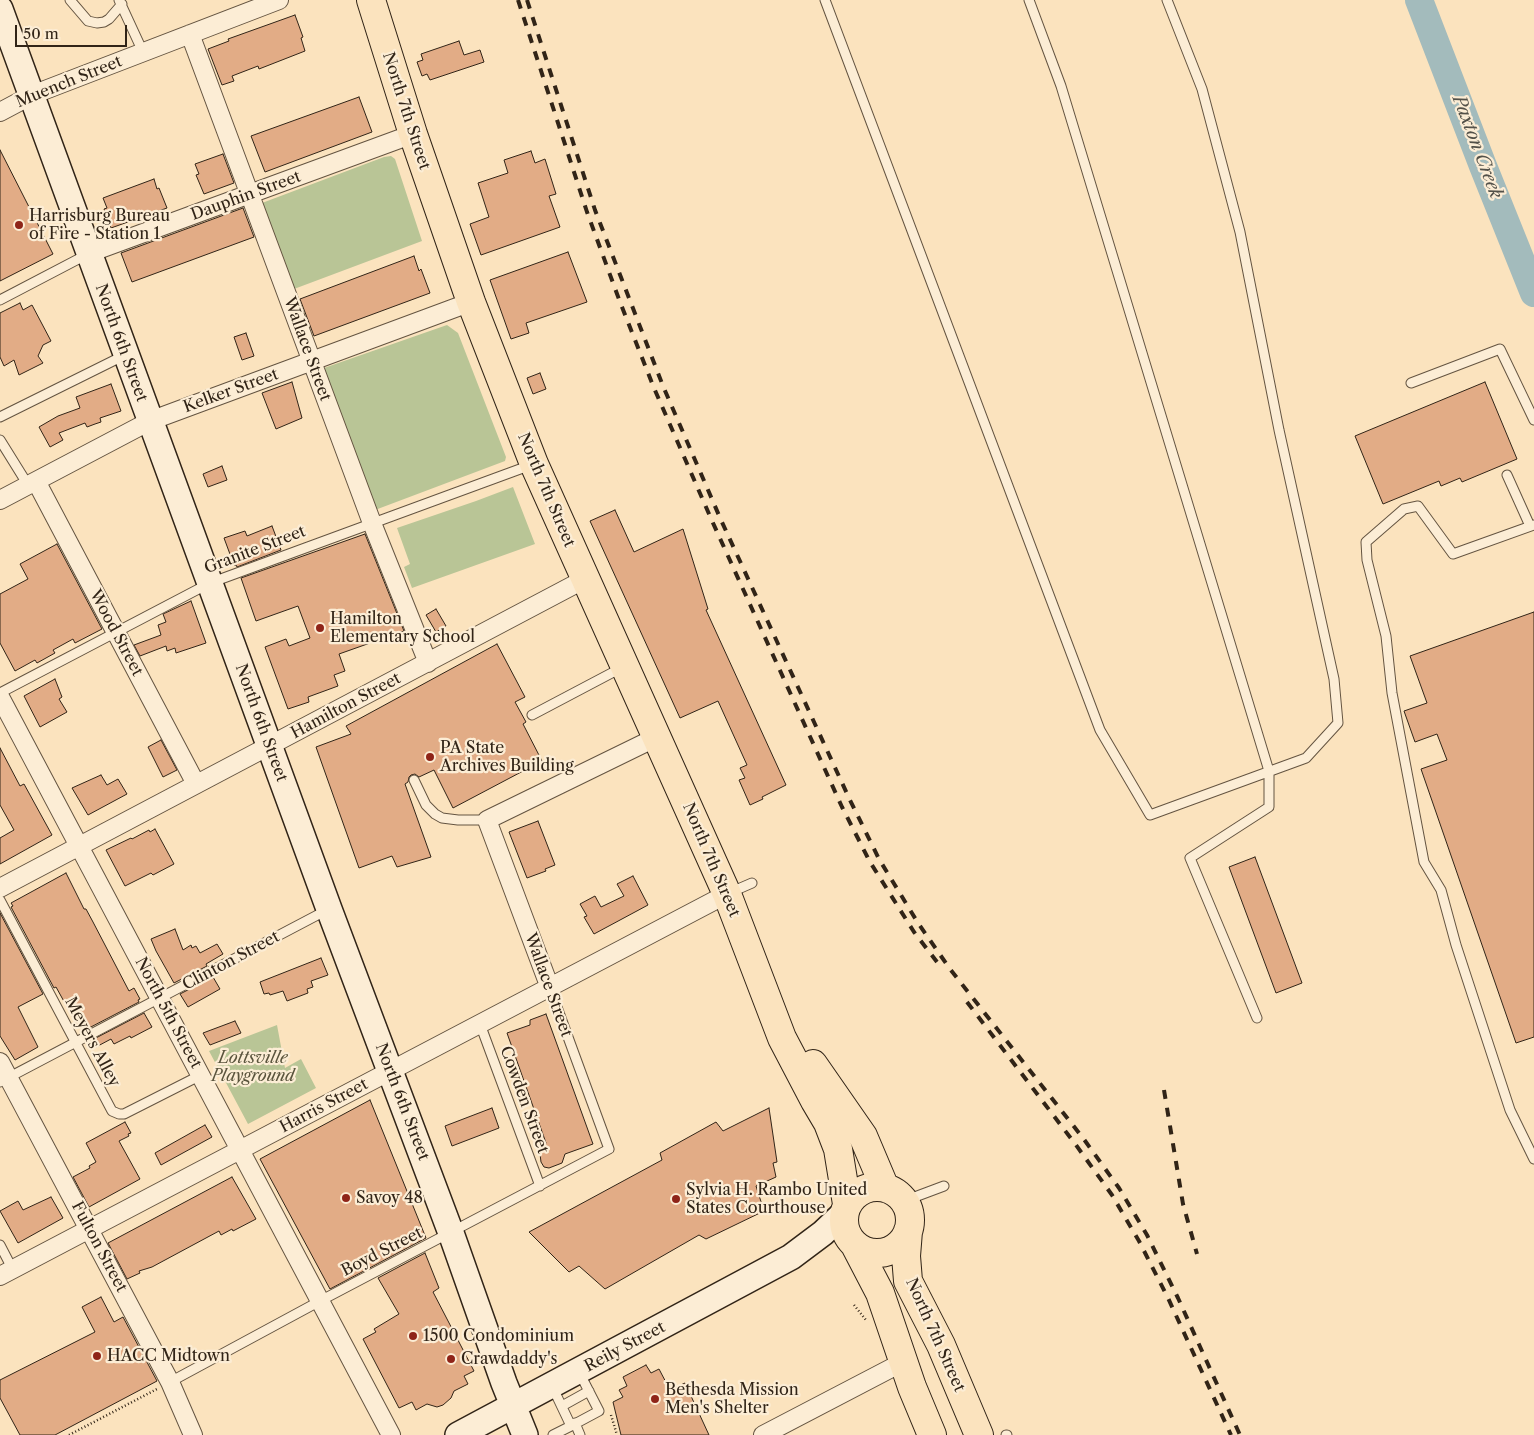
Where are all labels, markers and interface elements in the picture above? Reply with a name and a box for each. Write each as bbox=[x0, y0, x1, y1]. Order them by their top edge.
scale bar bbox=[18, 15, 130, 47]
text: 50 m bbox=[23, 24, 59, 43]
street label: North 7th Street bbox=[378, 50, 434, 172]
street label: Muench Street bbox=[13, 52, 125, 112]
water label: Paxton Creek bbox=[1447, 92, 1507, 202]
street label: Dauphin Street bbox=[188, 167, 304, 225]
place label: Harrisburg Bureau of Fire - Station 1 bbox=[29, 206, 170, 244]
marker: Harrisburg Bureau of Fire - Station 1 bbox=[13, 219, 25, 231]
street label: North 6th Street bbox=[91, 281, 151, 405]
street label: Wallace Street bbox=[279, 294, 335, 404]
street label: Kelker Street bbox=[181, 365, 281, 417]
street label: North 7th Street bbox=[513, 430, 579, 550]
street label: Granite Street bbox=[202, 522, 308, 578]
street label: Wood Street bbox=[85, 586, 147, 680]
place label: Hamilton Elementary School bbox=[330, 609, 475, 647]
marker: Hamilton Elementary School bbox=[314, 622, 326, 634]
street label: North 6th Street bbox=[231, 661, 291, 785]
street label: Hamilton Street bbox=[288, 669, 404, 743]
place label: PA State Archives Building bbox=[440, 738, 574, 776]
marker: PA State Archives Building bbox=[424, 751, 436, 763]
street label: North 7th Street bbox=[678, 800, 744, 920]
street label: Clinton Street bbox=[179, 927, 283, 995]
street label: Wallace Street bbox=[520, 930, 576, 1040]
street label: North 5th Street bbox=[131, 954, 205, 1072]
street label: Meyers Alley bbox=[60, 994, 124, 1090]
street label: North 6th Street bbox=[371, 1041, 433, 1163]
street label: Cowden Street bbox=[496, 1044, 552, 1156]
park label: Lottsville Playground bbox=[211, 1048, 295, 1086]
street label: Harris Street bbox=[277, 1075, 371, 1137]
place label: Sylvia H. Rambo United States Courthouse bbox=[686, 1180, 867, 1218]
place label: Savoy 48 bbox=[356, 1188, 423, 1208]
marker: Savoy 48 bbox=[340, 1192, 352, 1204]
marker: Sylvia H. Rambo United States Courthouse bbox=[670, 1193, 682, 1205]
street label: Fulton Street bbox=[67, 1198, 131, 1296]
street label: Boyd Street bbox=[338, 1223, 426, 1281]
street label: North 7th Street bbox=[901, 1275, 969, 1395]
street label: Reily Street bbox=[581, 1318, 669, 1376]
place label: 1500 Condominium bbox=[423, 1326, 574, 1346]
marker: 1500 Condominium bbox=[407, 1330, 419, 1342]
place label: HACC Midtown bbox=[107, 1346, 230, 1366]
place label: Crawdaddy's bbox=[461, 1349, 558, 1369]
marker: HACC Midtown bbox=[91, 1350, 103, 1362]
marker: Crawdaddy's bbox=[445, 1353, 457, 1365]
place label: Bethesda Mission Men's Shelter bbox=[665, 1380, 799, 1418]
marker: Bethesda Mission Men's Shelter bbox=[649, 1393, 661, 1405]

